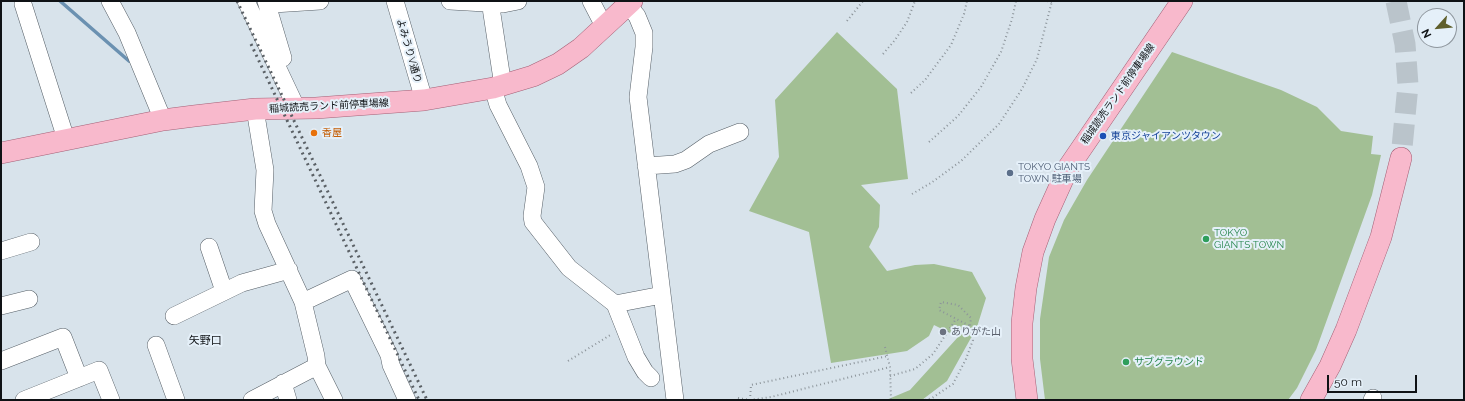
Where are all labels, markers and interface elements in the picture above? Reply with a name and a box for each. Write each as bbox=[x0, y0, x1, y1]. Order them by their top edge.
north arrow bbox=[1417, 8, 1457, 48]
street label: よみうりV通り bbox=[394, 17, 424, 85]
text: N bbox=[1419, 27, 1434, 40]
street label: 稲城読売ランド前停車場線 bbox=[1079, 41, 1157, 147]
street label: 稲城読売ランド前停車場線 bbox=[269, 97, 389, 115]
place label: 香屋 bbox=[322, 127, 342, 139]
marker: 香屋 bbox=[309, 128, 319, 138]
place label: 東京ジャイアンツタウン bbox=[1111, 130, 1221, 142]
marker: 東京ジャイアンツタウン bbox=[1098, 131, 1108, 141]
place label: TOKYO GIANTS TOWN 駐車場 bbox=[1018, 161, 1090, 184]
marker: TOKYO GIANTS TOWN 駐車場 bbox=[1005, 168, 1015, 178]
place label: TOKYO GIANTS TOWN bbox=[1214, 227, 1284, 250]
marker: TOKYO GIANTS TOWN bbox=[1201, 234, 1211, 244]
place label: ありがた山 bbox=[951, 326, 1001, 338]
marker: ありがた山 bbox=[938, 327, 948, 337]
district label: 矢野口 bbox=[189, 334, 221, 348]
place label: サブグラウンド bbox=[1134, 356, 1204, 368]
marker: サブグラウンド bbox=[1121, 357, 1131, 367]
scale bar bbox=[1329, 367, 1419, 393]
text: 50 m bbox=[1334, 375, 1362, 389]

